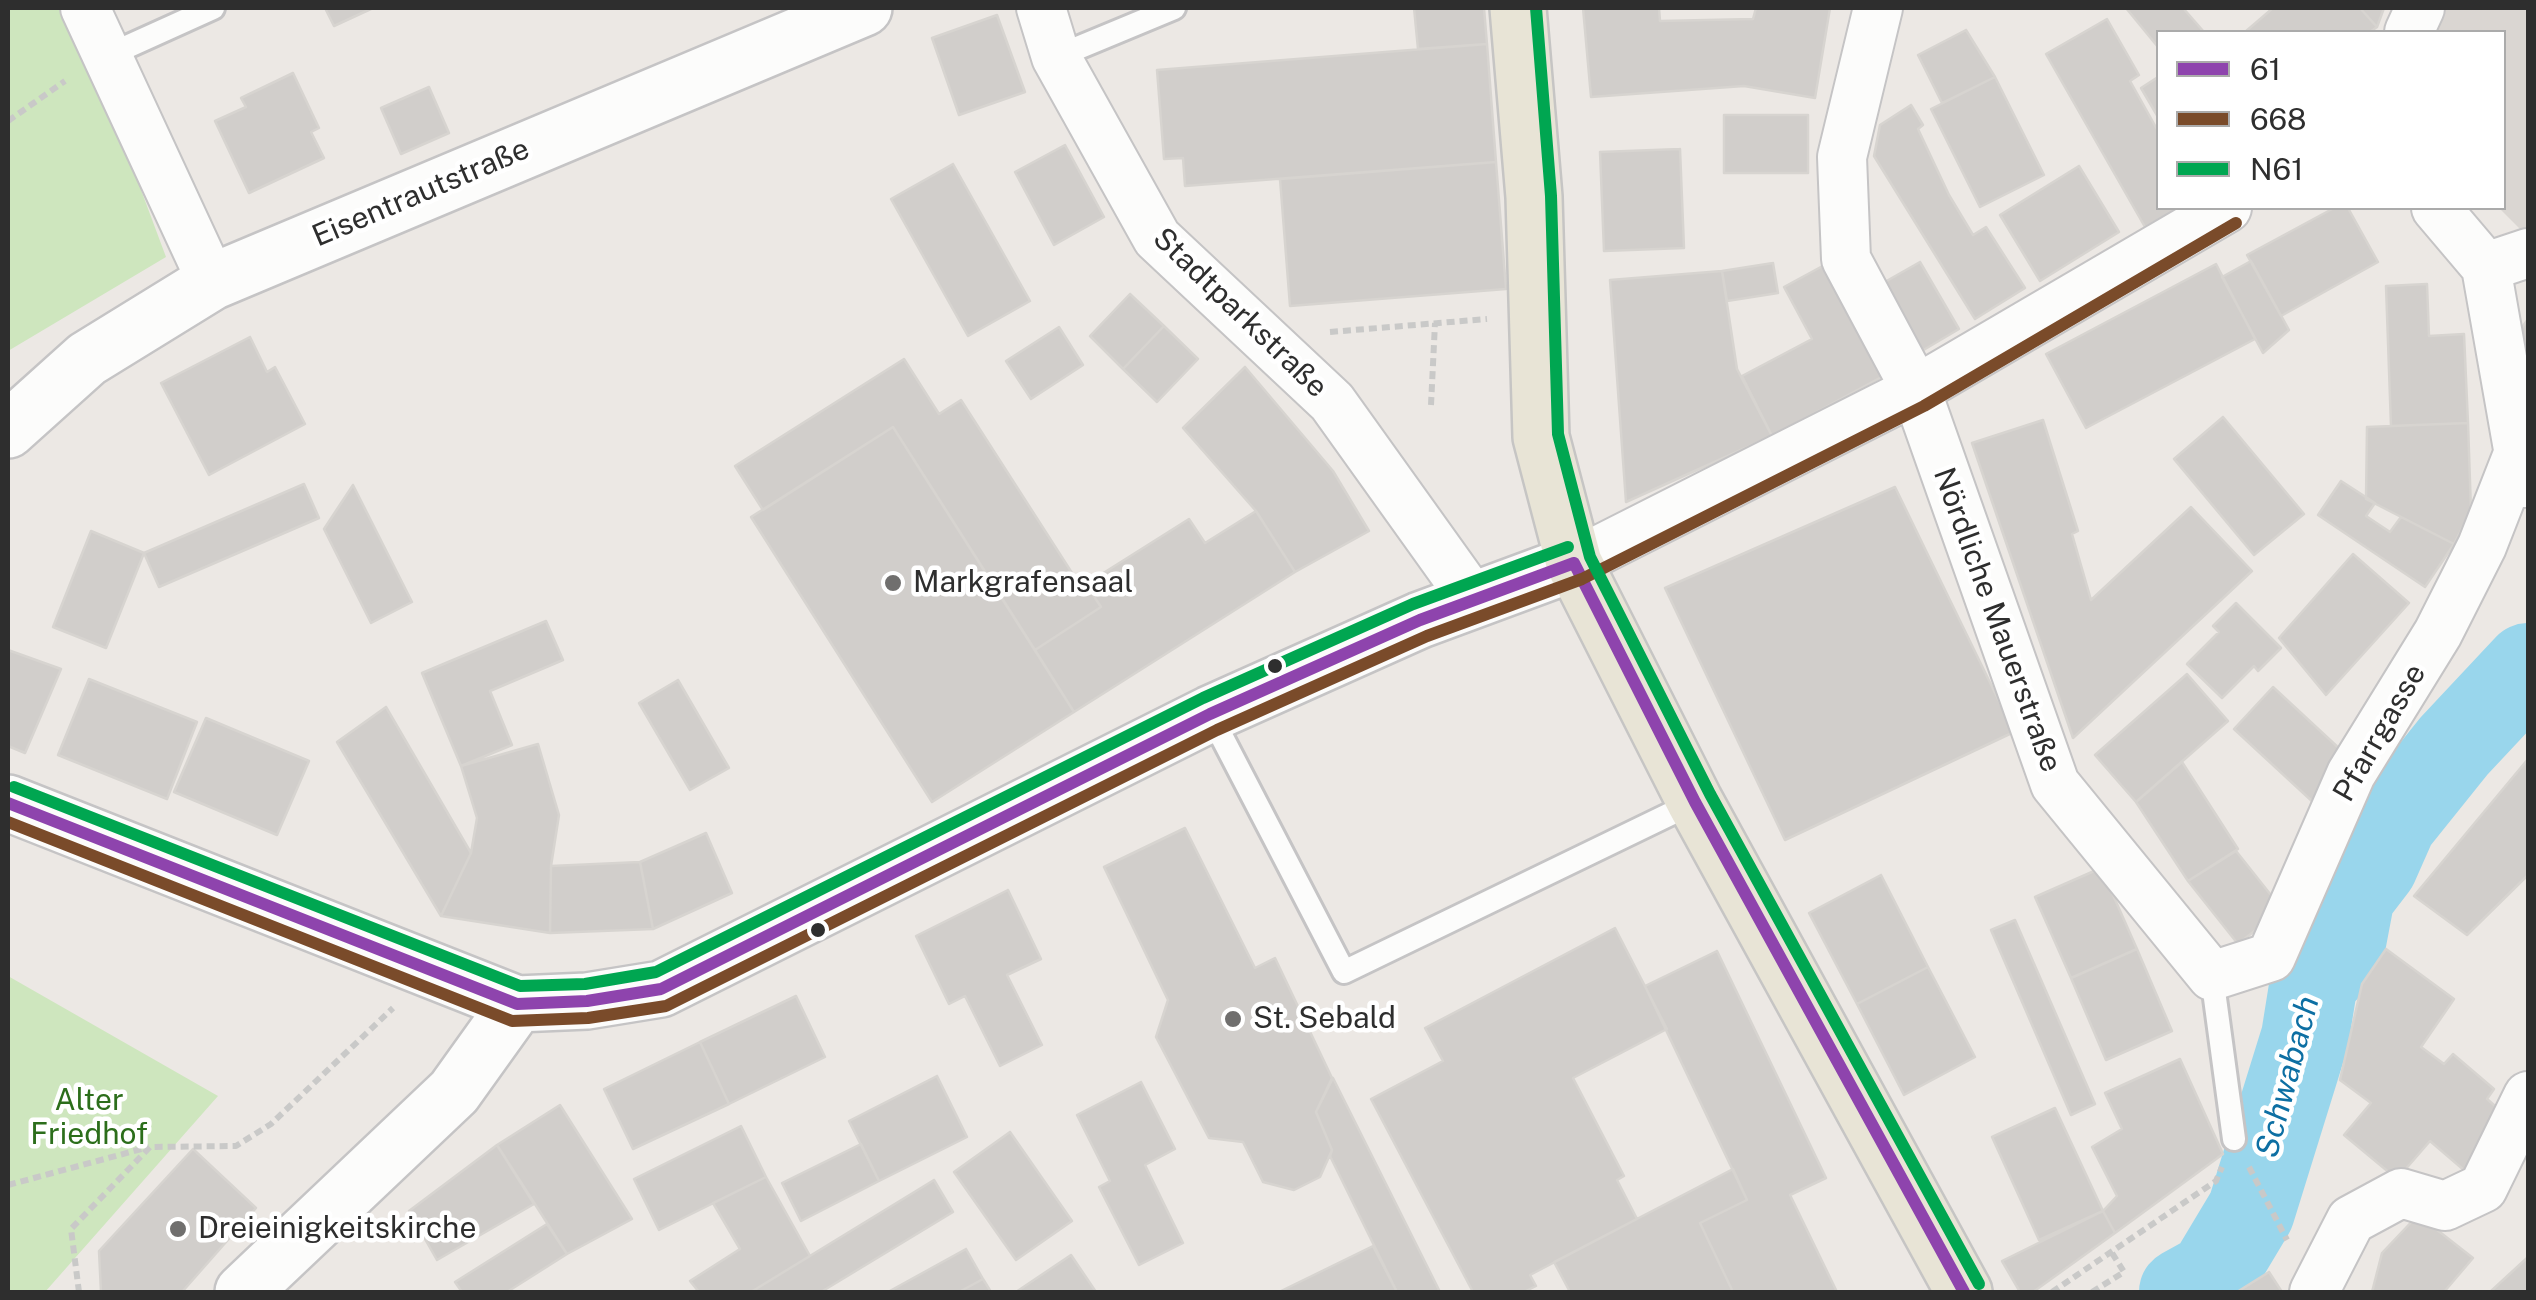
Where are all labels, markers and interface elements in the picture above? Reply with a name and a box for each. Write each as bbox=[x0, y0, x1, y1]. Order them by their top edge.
legend bbox=[2156, 30, 2506, 210]
text: 61 bbox=[2250, 51, 2281, 87]
text: 668 bbox=[2250, 101, 2306, 137]
street label: Eisentrautstraße bbox=[307, 131, 535, 255]
text: N61 bbox=[2250, 151, 2304, 187]
street label: Stadtparkstraße bbox=[1145, 221, 1335, 405]
street label: Nördliche Mauerstraße bbox=[1925, 463, 2069, 777]
place label: Markgrafensaal bbox=[913, 565, 1133, 601]
marker: Markgrafensaal bbox=[882, 572, 904, 594]
unlabelled marker bbox=[1265, 656, 1285, 676]
street label: Pfarrgasse bbox=[2326, 658, 2434, 808]
unlabelled marker bbox=[808, 920, 828, 940]
water label: Schwabach bbox=[2248, 992, 2328, 1162]
place label: St. Sebald bbox=[1253, 1001, 1396, 1037]
marker: St. Sebald bbox=[1222, 1008, 1244, 1030]
park label: Alter Friedhof bbox=[30, 1083, 148, 1154]
place label: Dreieinigkeitskirche bbox=[198, 1211, 476, 1247]
marker: Dreieinigkeitskirche bbox=[167, 1218, 189, 1240]

